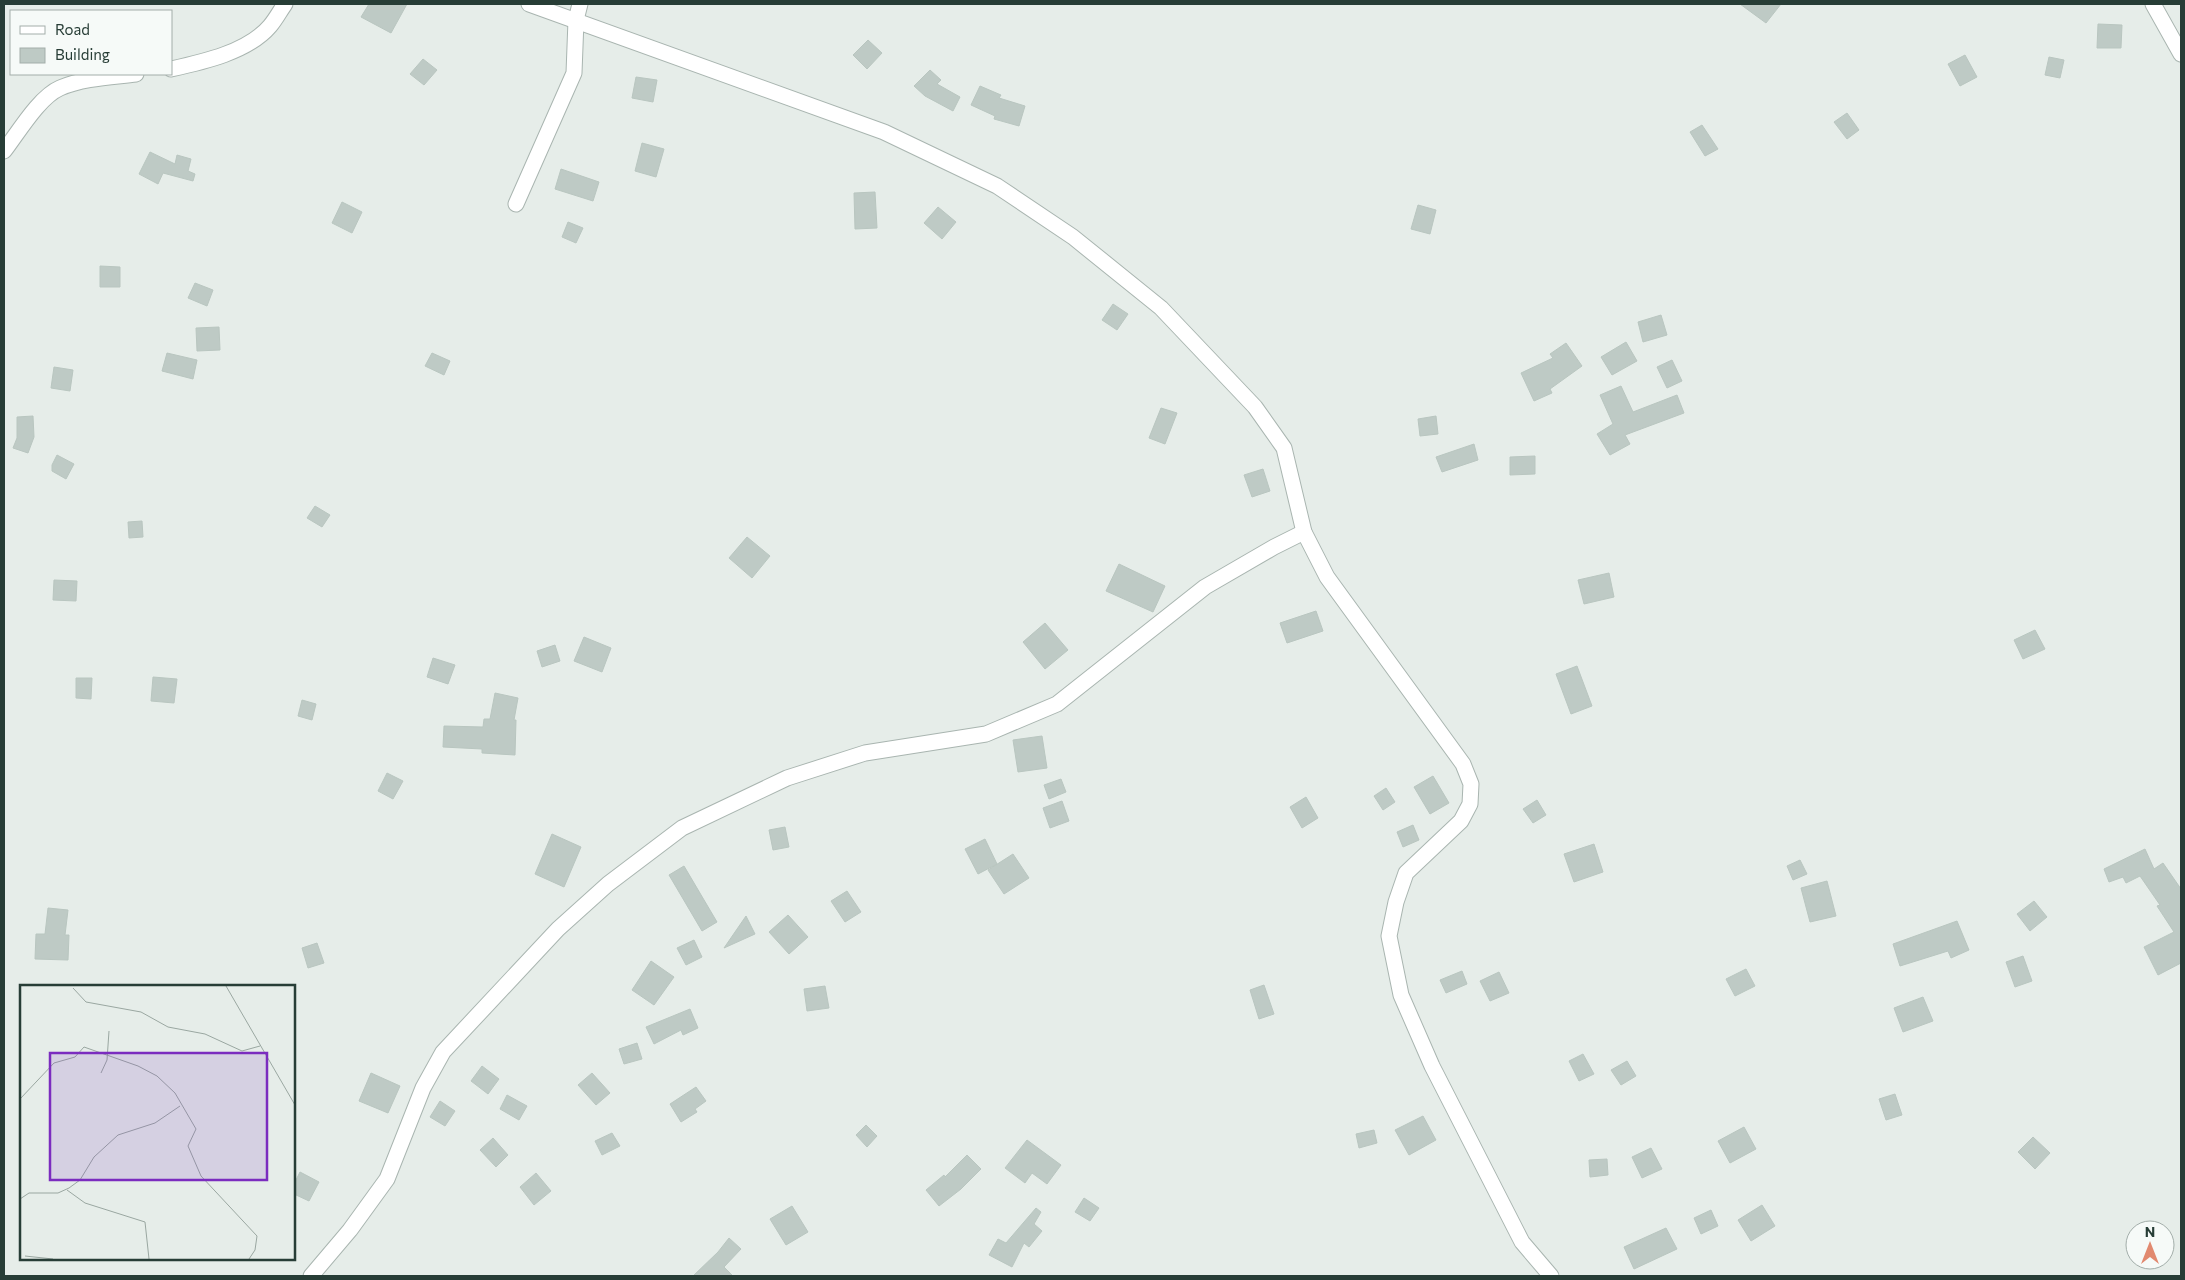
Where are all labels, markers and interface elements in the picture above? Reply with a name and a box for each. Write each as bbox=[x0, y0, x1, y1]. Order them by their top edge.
legend bbox=[10, 10, 172, 75]
text: Road bbox=[55, 20, 90, 38]
text: Building bbox=[55, 45, 110, 63]
inset map bbox=[20, 985, 295, 1260]
north arrow bbox=[2125, 1220, 2175, 1270]
text: N bbox=[2145, 1223, 2155, 1240]

